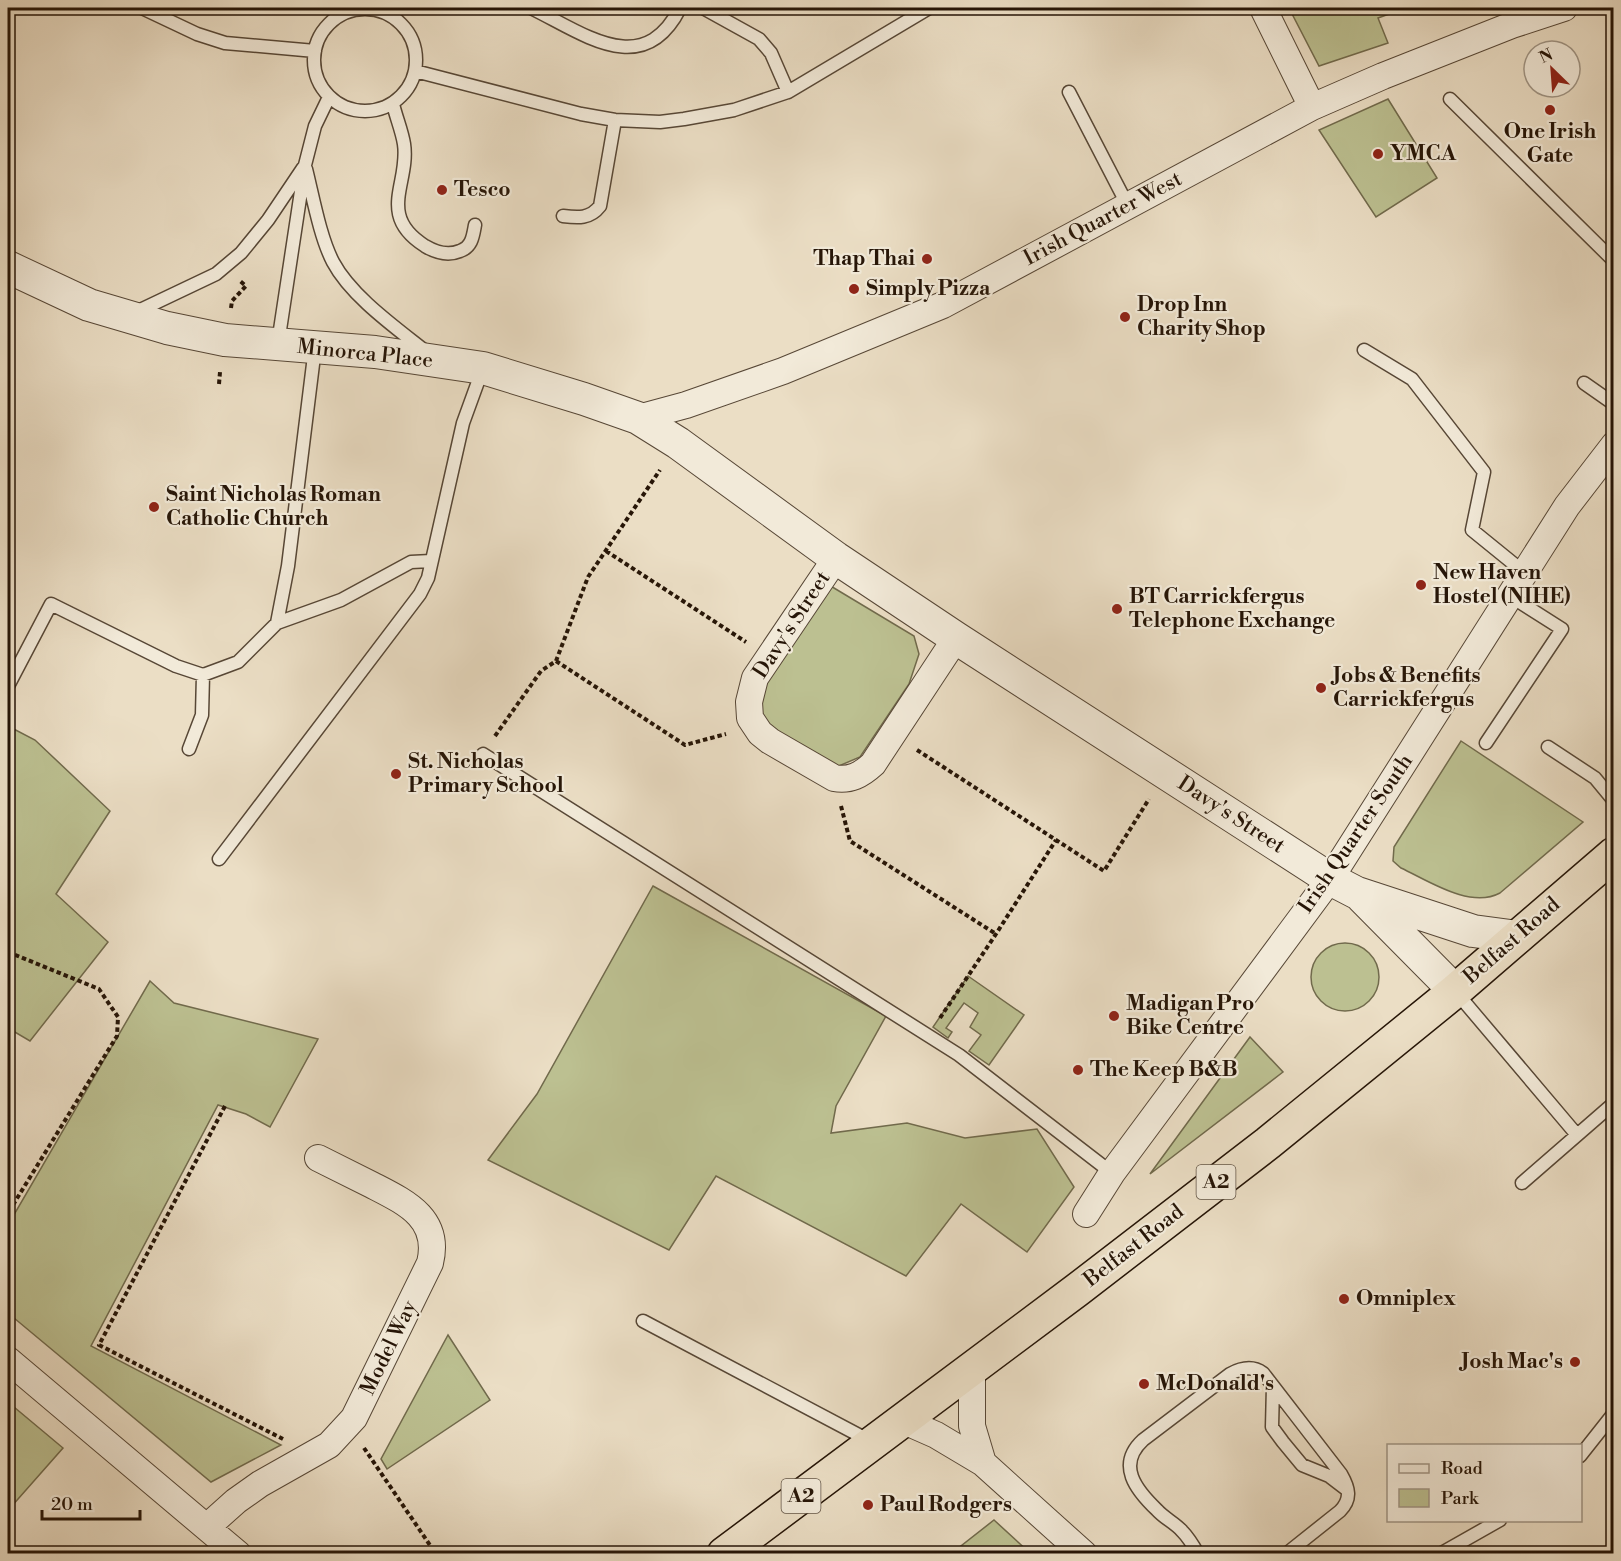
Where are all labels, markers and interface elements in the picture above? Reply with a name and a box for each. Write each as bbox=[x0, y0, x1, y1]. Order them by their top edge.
north arrow bbox=[1522, 39, 1582, 99]
text: N bbox=[1536, 44, 1556, 68]
marker: One Irish Gate bbox=[1543, 103, 1557, 117]
place label: One Irish Gate bbox=[1504, 119, 1596, 169]
place label: YMCA bbox=[1390, 141, 1457, 167]
marker: YMCA bbox=[1371, 147, 1385, 161]
street label: Irish Quarter West bbox=[1019, 166, 1187, 272]
place label: Tesco bbox=[454, 177, 511, 203]
marker: Tesco bbox=[435, 183, 449, 197]
place label: Thap Thai bbox=[813, 246, 915, 272]
marker: Thap Thai bbox=[920, 252, 934, 266]
place label: Simply Pizza bbox=[866, 276, 991, 302]
marker: Simply Pizza bbox=[847, 282, 861, 296]
place label: Drop Inn Charity Shop bbox=[1137, 292, 1266, 342]
marker: Drop Inn Charity Shop bbox=[1118, 310, 1132, 324]
street label: Minorca Place bbox=[296, 334, 434, 374]
place label: Saint Nicholas Roman Catholic Church bbox=[166, 482, 381, 532]
marker: Saint Nicholas Roman Catholic Church bbox=[147, 500, 161, 514]
place label: New Haven Hostel (NIHE) bbox=[1433, 560, 1571, 610]
street label: Davy's Street bbox=[748, 566, 837, 684]
marker: New Haven Hostel (NIHE) bbox=[1414, 578, 1428, 592]
place label: BT Carrickfergus Telephone Exchange bbox=[1129, 584, 1335, 634]
marker: BT Carrickfergus Telephone Exchange bbox=[1110, 602, 1124, 616]
place label: Jobs & Benefits Carrickfergus bbox=[1330, 663, 1481, 713]
marker: Jobs & Benefits Carrickfergus bbox=[1314, 681, 1328, 695]
place label: St. Nicholas Primary School bbox=[408, 749, 564, 799]
street label: Irish Quarter South bbox=[1293, 749, 1419, 919]
marker: St. Nicholas Primary School bbox=[389, 767, 403, 781]
street label: Davy's Street bbox=[1172, 771, 1290, 860]
street label: Belfast Road bbox=[1458, 892, 1566, 991]
place label: Madigan Pro Bike Centre bbox=[1126, 991, 1254, 1041]
marker: Madigan Pro Bike Centre bbox=[1107, 1009, 1121, 1023]
place label: The Keep B&B bbox=[1090, 1057, 1238, 1083]
marker: The Keep B&B bbox=[1071, 1063, 1085, 1077]
road number: A2 bbox=[1196, 1165, 1236, 1199]
street label: Belfast Road bbox=[1078, 1199, 1189, 1294]
place label: Omniplex bbox=[1356, 1286, 1457, 1312]
marker: Omniplex bbox=[1337, 1292, 1351, 1306]
street label: Model Way bbox=[355, 1296, 423, 1399]
place label: Josh Mac's bbox=[1458, 1349, 1563, 1375]
marker: Josh Mac's bbox=[1568, 1355, 1582, 1369]
place label: McDonald's bbox=[1156, 1371, 1274, 1397]
marker: McDonald's bbox=[1137, 1377, 1151, 1391]
legend bbox=[1387, 1444, 1582, 1522]
text: Road bbox=[1441, 1457, 1484, 1480]
road number: A2 bbox=[782, 1479, 820, 1513]
scale bar bbox=[42, 1483, 140, 1521]
text: Park bbox=[1441, 1487, 1480, 1510]
place label: Paul Rodgers bbox=[880, 1492, 1012, 1518]
text: 20 m bbox=[51, 1493, 93, 1516]
marker: Paul Rodgers bbox=[861, 1498, 875, 1512]

